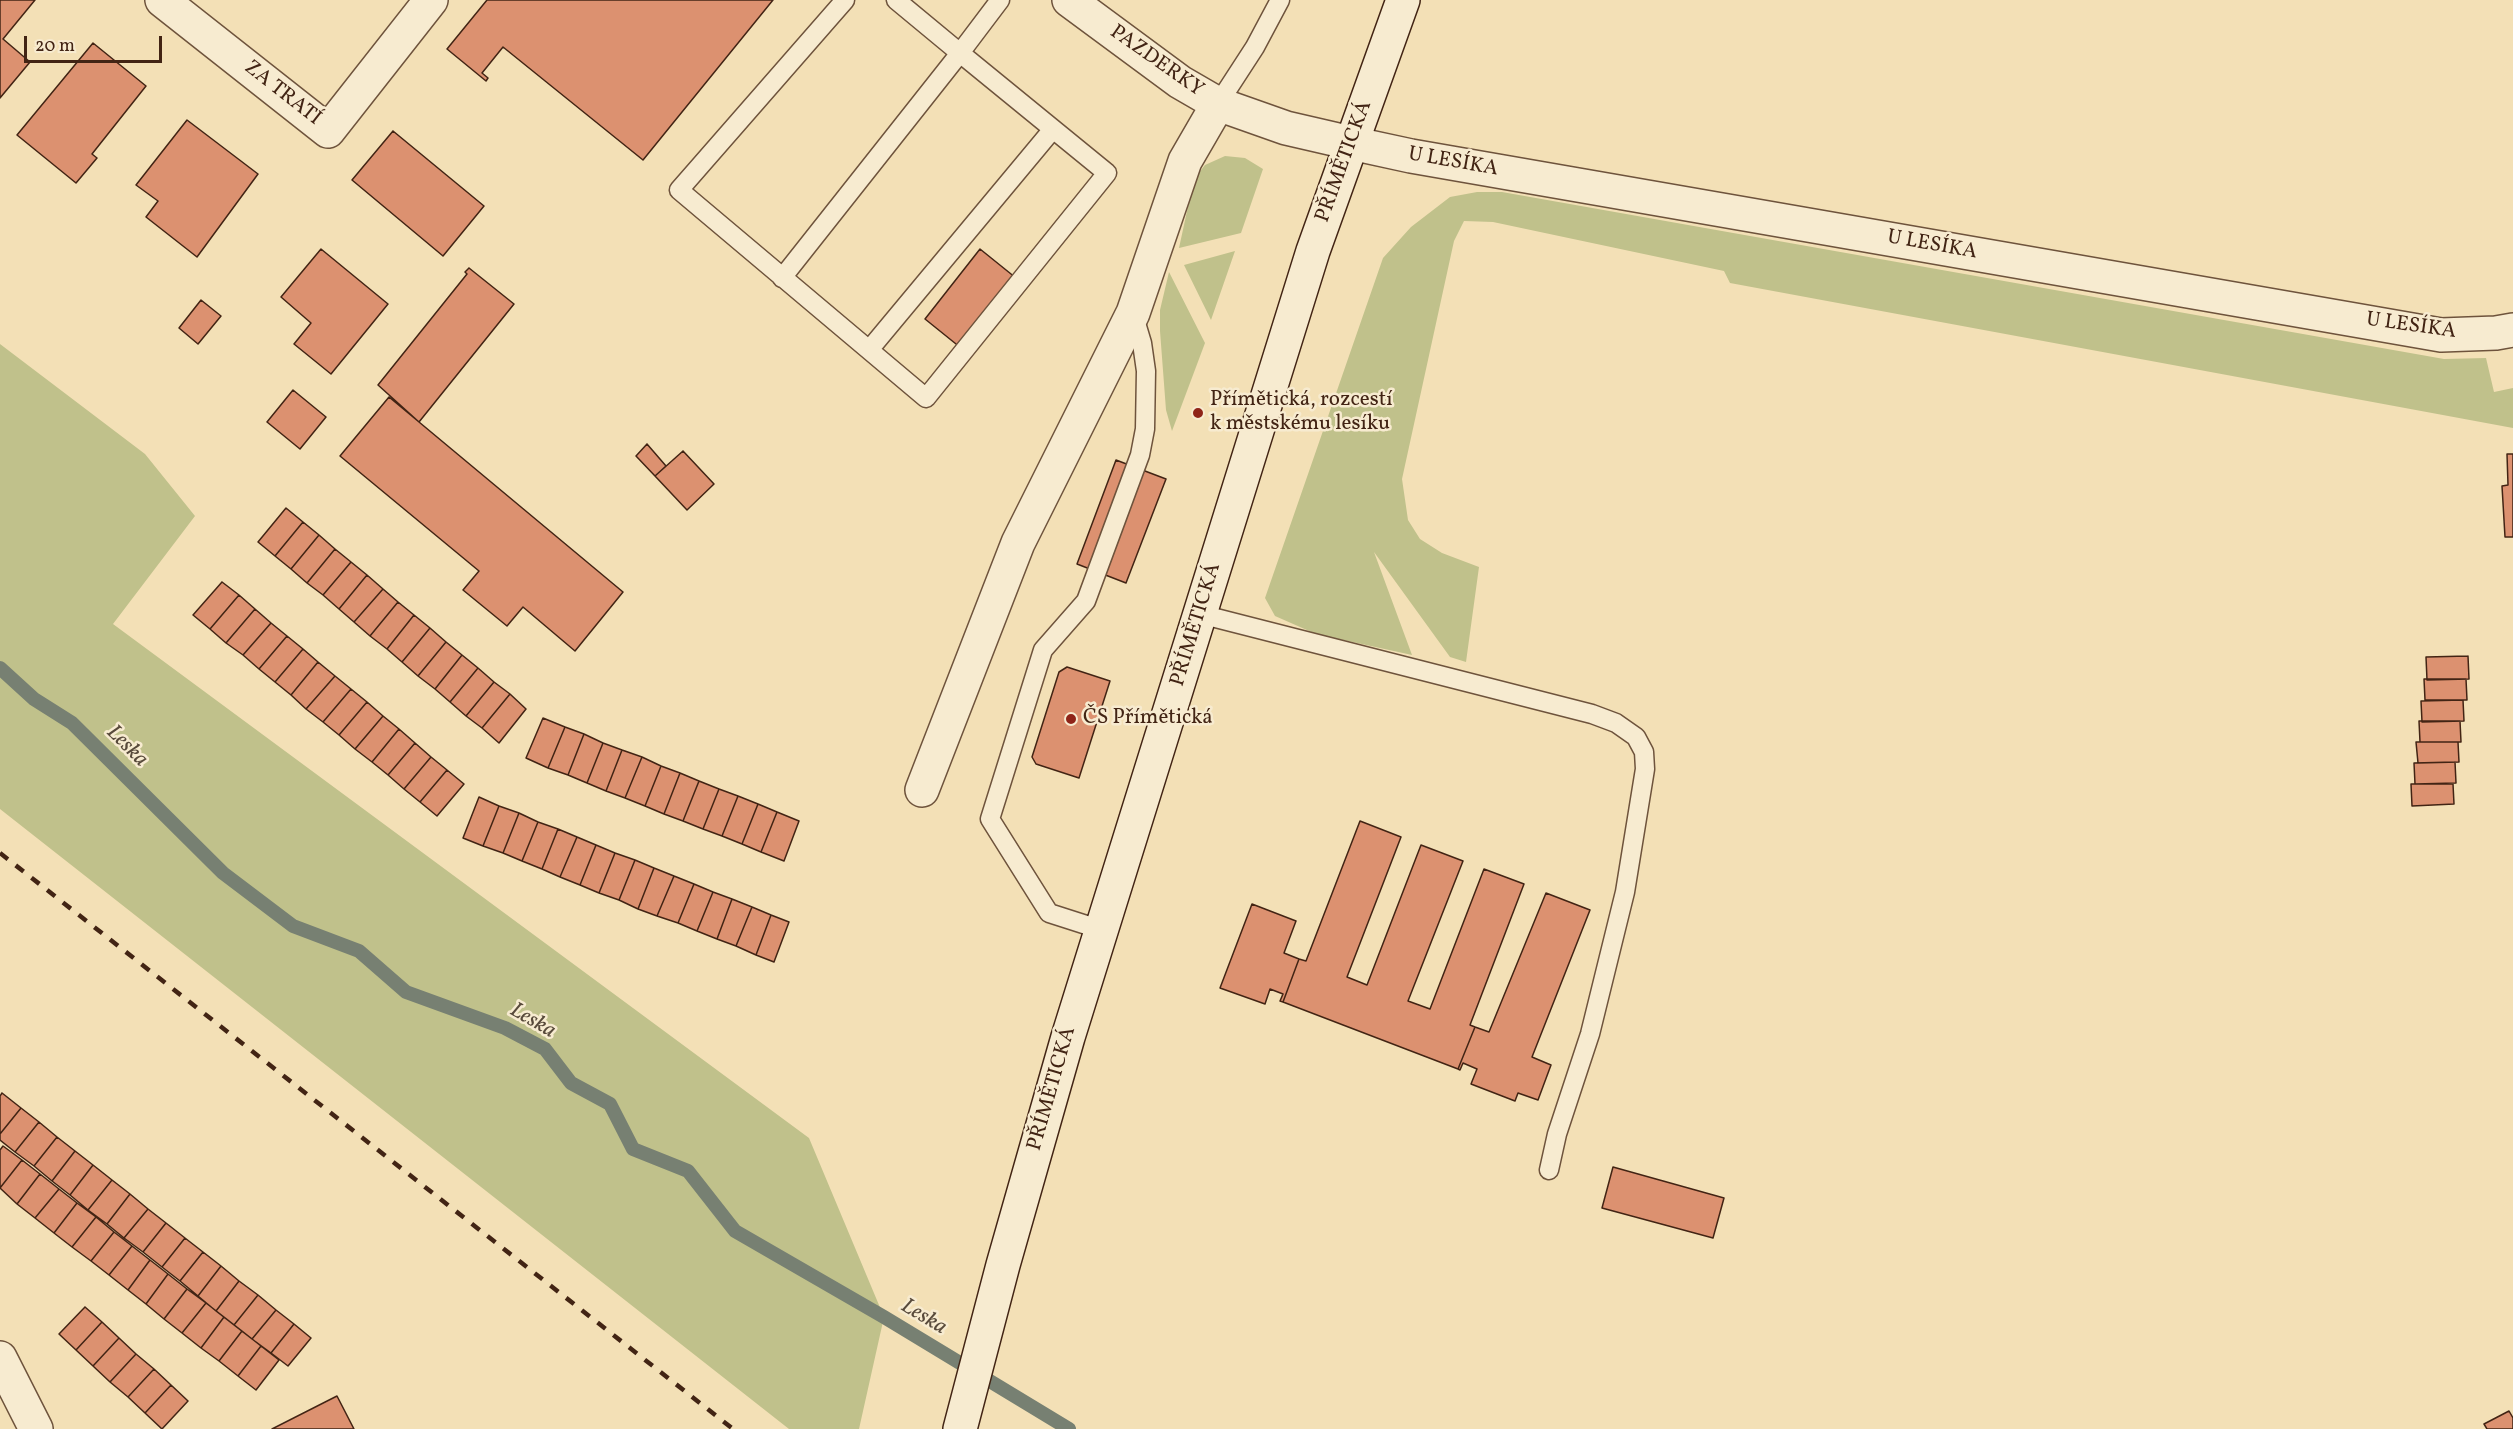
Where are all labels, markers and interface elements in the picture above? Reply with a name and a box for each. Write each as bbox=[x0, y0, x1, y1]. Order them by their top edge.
street label: PAZDERKY bbox=[1104, 20, 1208, 104]
scale bar bbox=[27, 24, 165, 62]
text: 20 m bbox=[35, 34, 75, 59]
street label: ZA TRATÍ bbox=[238, 56, 326, 132]
street label: PŘÍMĚTICKÁ bbox=[1311, 98, 1379, 226]
street label: U LESÍKA bbox=[1406, 143, 1500, 183]
street label: U LESÍKA bbox=[1885, 226, 1979, 266]
street label: U LESÍKA bbox=[2364, 308, 2458, 346]
place label: Přímětická, rozcestí k městskému lesíku bbox=[1210, 388, 1392, 438]
marker: Přímětická, rozcestí k městskému lesíku bbox=[1191, 406, 1205, 420]
street label: PŘÍMĚTICKÁ bbox=[1166, 560, 1228, 690]
place label: ČS Přímětická bbox=[1083, 706, 1213, 732]
marker: ČS Přímětická bbox=[1064, 712, 1078, 726]
water label: Leska bbox=[99, 720, 153, 774]
water label: Leska bbox=[504, 998, 560, 1046]
street label: PŘÍMĚTICKÁ bbox=[1023, 1024, 1083, 1154]
water label: Leska bbox=[895, 1294, 951, 1342]

